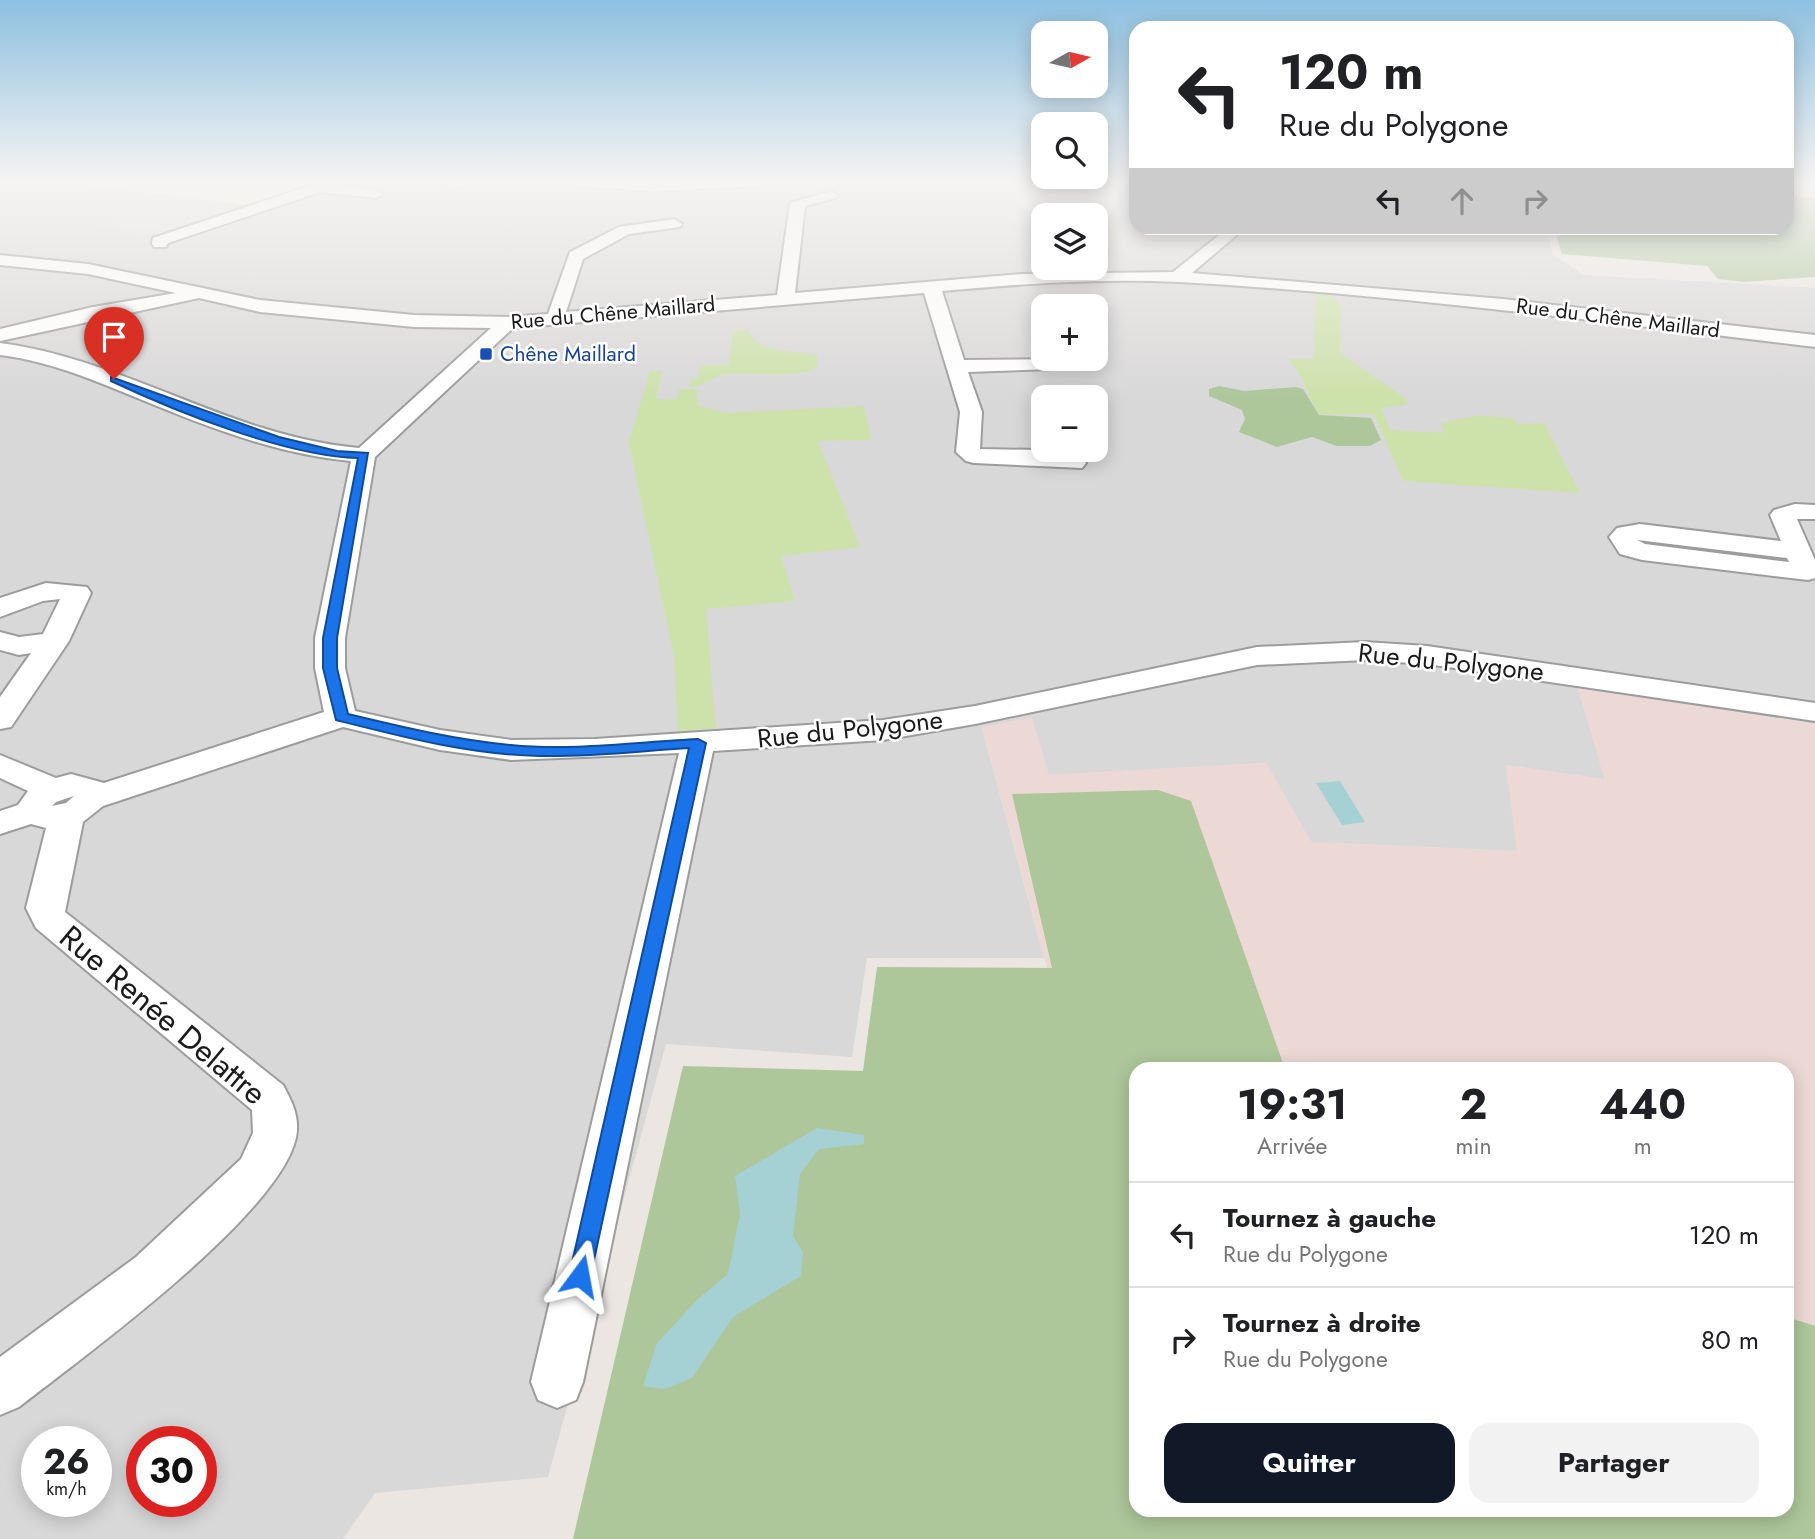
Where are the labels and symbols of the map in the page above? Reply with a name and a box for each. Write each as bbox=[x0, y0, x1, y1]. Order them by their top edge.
north arrow bbox=[1031, 21, 1108, 98]
street label: Rue du Chêne Maillard bbox=[510, 289, 716, 337]
street label: Rue du Chêne Maillard bbox=[1514, 291, 1722, 345]
pin bbox=[84, 307, 144, 379]
place label: Chêne Maillard bbox=[500, 339, 636, 369]
marker: Chêne Maillard bbox=[478, 346, 494, 362]
street label: Rue du Polygone bbox=[1356, 633, 1546, 691]
street label: Rue du Polygone bbox=[755, 700, 945, 758]
street label: Rue Renée Delattre bbox=[49, 914, 277, 1116]
position arrow bbox=[543, 1239, 617, 1313]
speed limit sign: 30 bbox=[126, 1426, 217, 1517]

